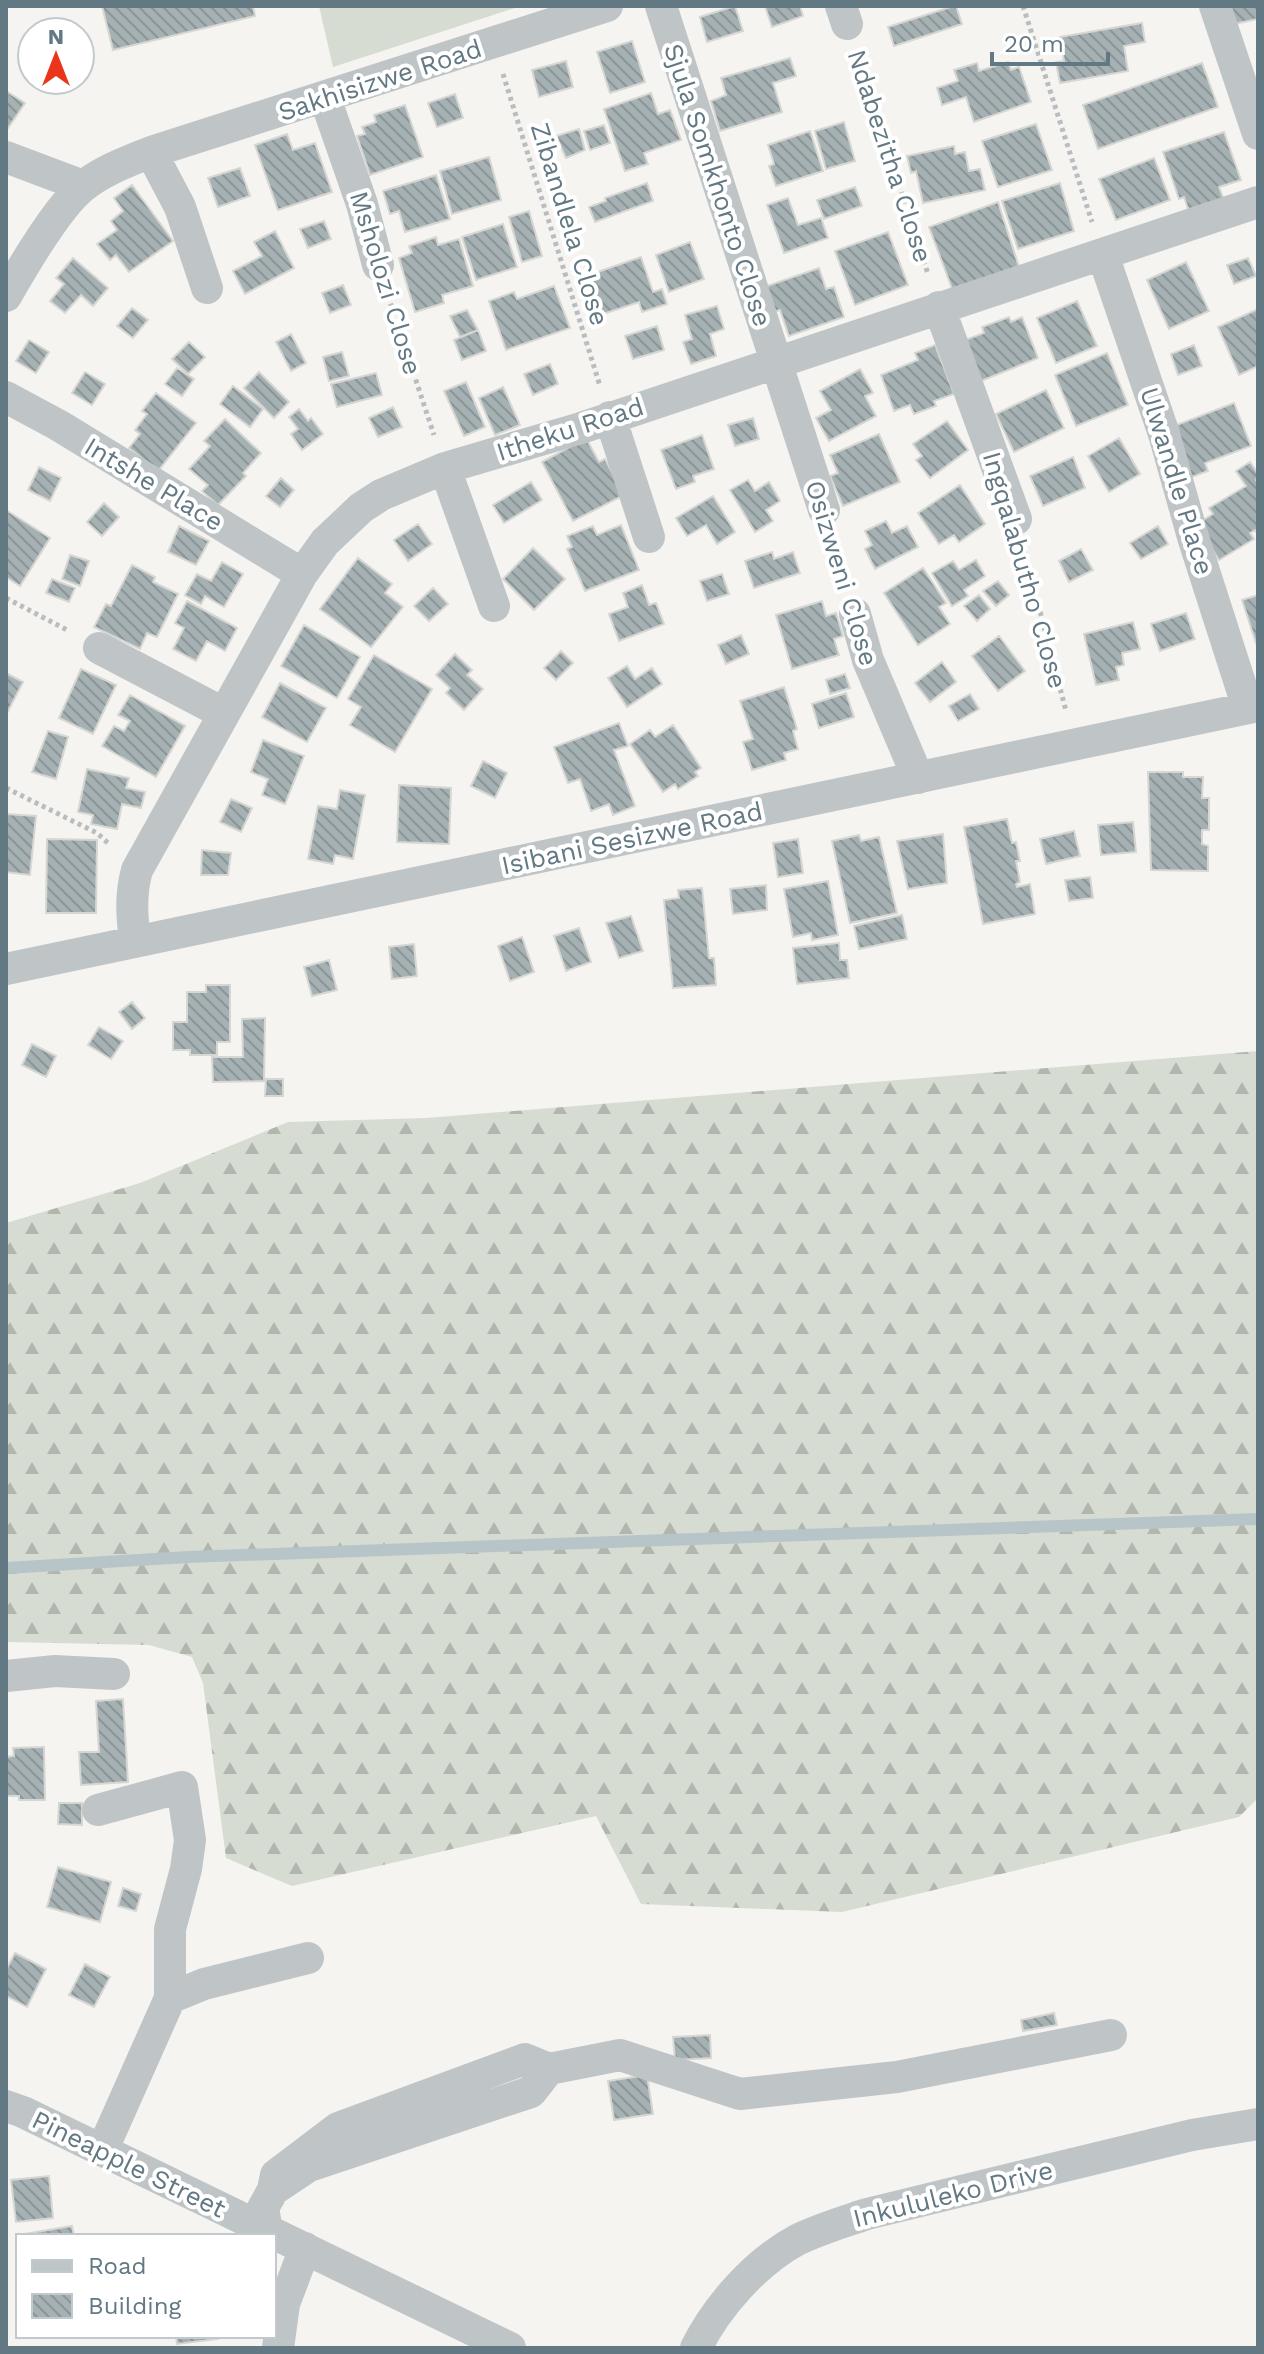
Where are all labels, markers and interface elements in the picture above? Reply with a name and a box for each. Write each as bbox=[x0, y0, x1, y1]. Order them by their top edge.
north arrow bbox=[16, 16, 96, 96]
scale bar bbox=[992, 16, 1108, 66]
text: N bbox=[48, 24, 64, 49]
text: 20 m bbox=[1004, 30, 1064, 58]
street label: Sakhisizwe Road bbox=[275, 33, 485, 127]
street label: Sjula Somkhonto Close bbox=[658, 40, 778, 330]
street label: Ndabezitha Close bbox=[841, 46, 939, 266]
street label: Zibandlela Close bbox=[525, 119, 615, 329]
street label: Msholozi Close bbox=[344, 188, 428, 378]
street label: Ulwandle Place bbox=[1134, 384, 1220, 578]
street label: Itheku Road bbox=[493, 391, 647, 467]
street label: Intshe Place bbox=[79, 431, 229, 537]
street label: Ingqalabutho Close bbox=[977, 448, 1073, 692]
street label: Osizweni Close bbox=[800, 477, 884, 669]
street label: Isibani Sesizwe Road bbox=[499, 796, 765, 880]
street label: Pineapple Street bbox=[27, 2104, 231, 2224]
street label: Inkululeko Drive bbox=[850, 2155, 1056, 2233]
legend bbox=[16, 2234, 276, 2338]
text: Road bbox=[88, 2252, 147, 2280]
text: Building bbox=[88, 2292, 181, 2320]

